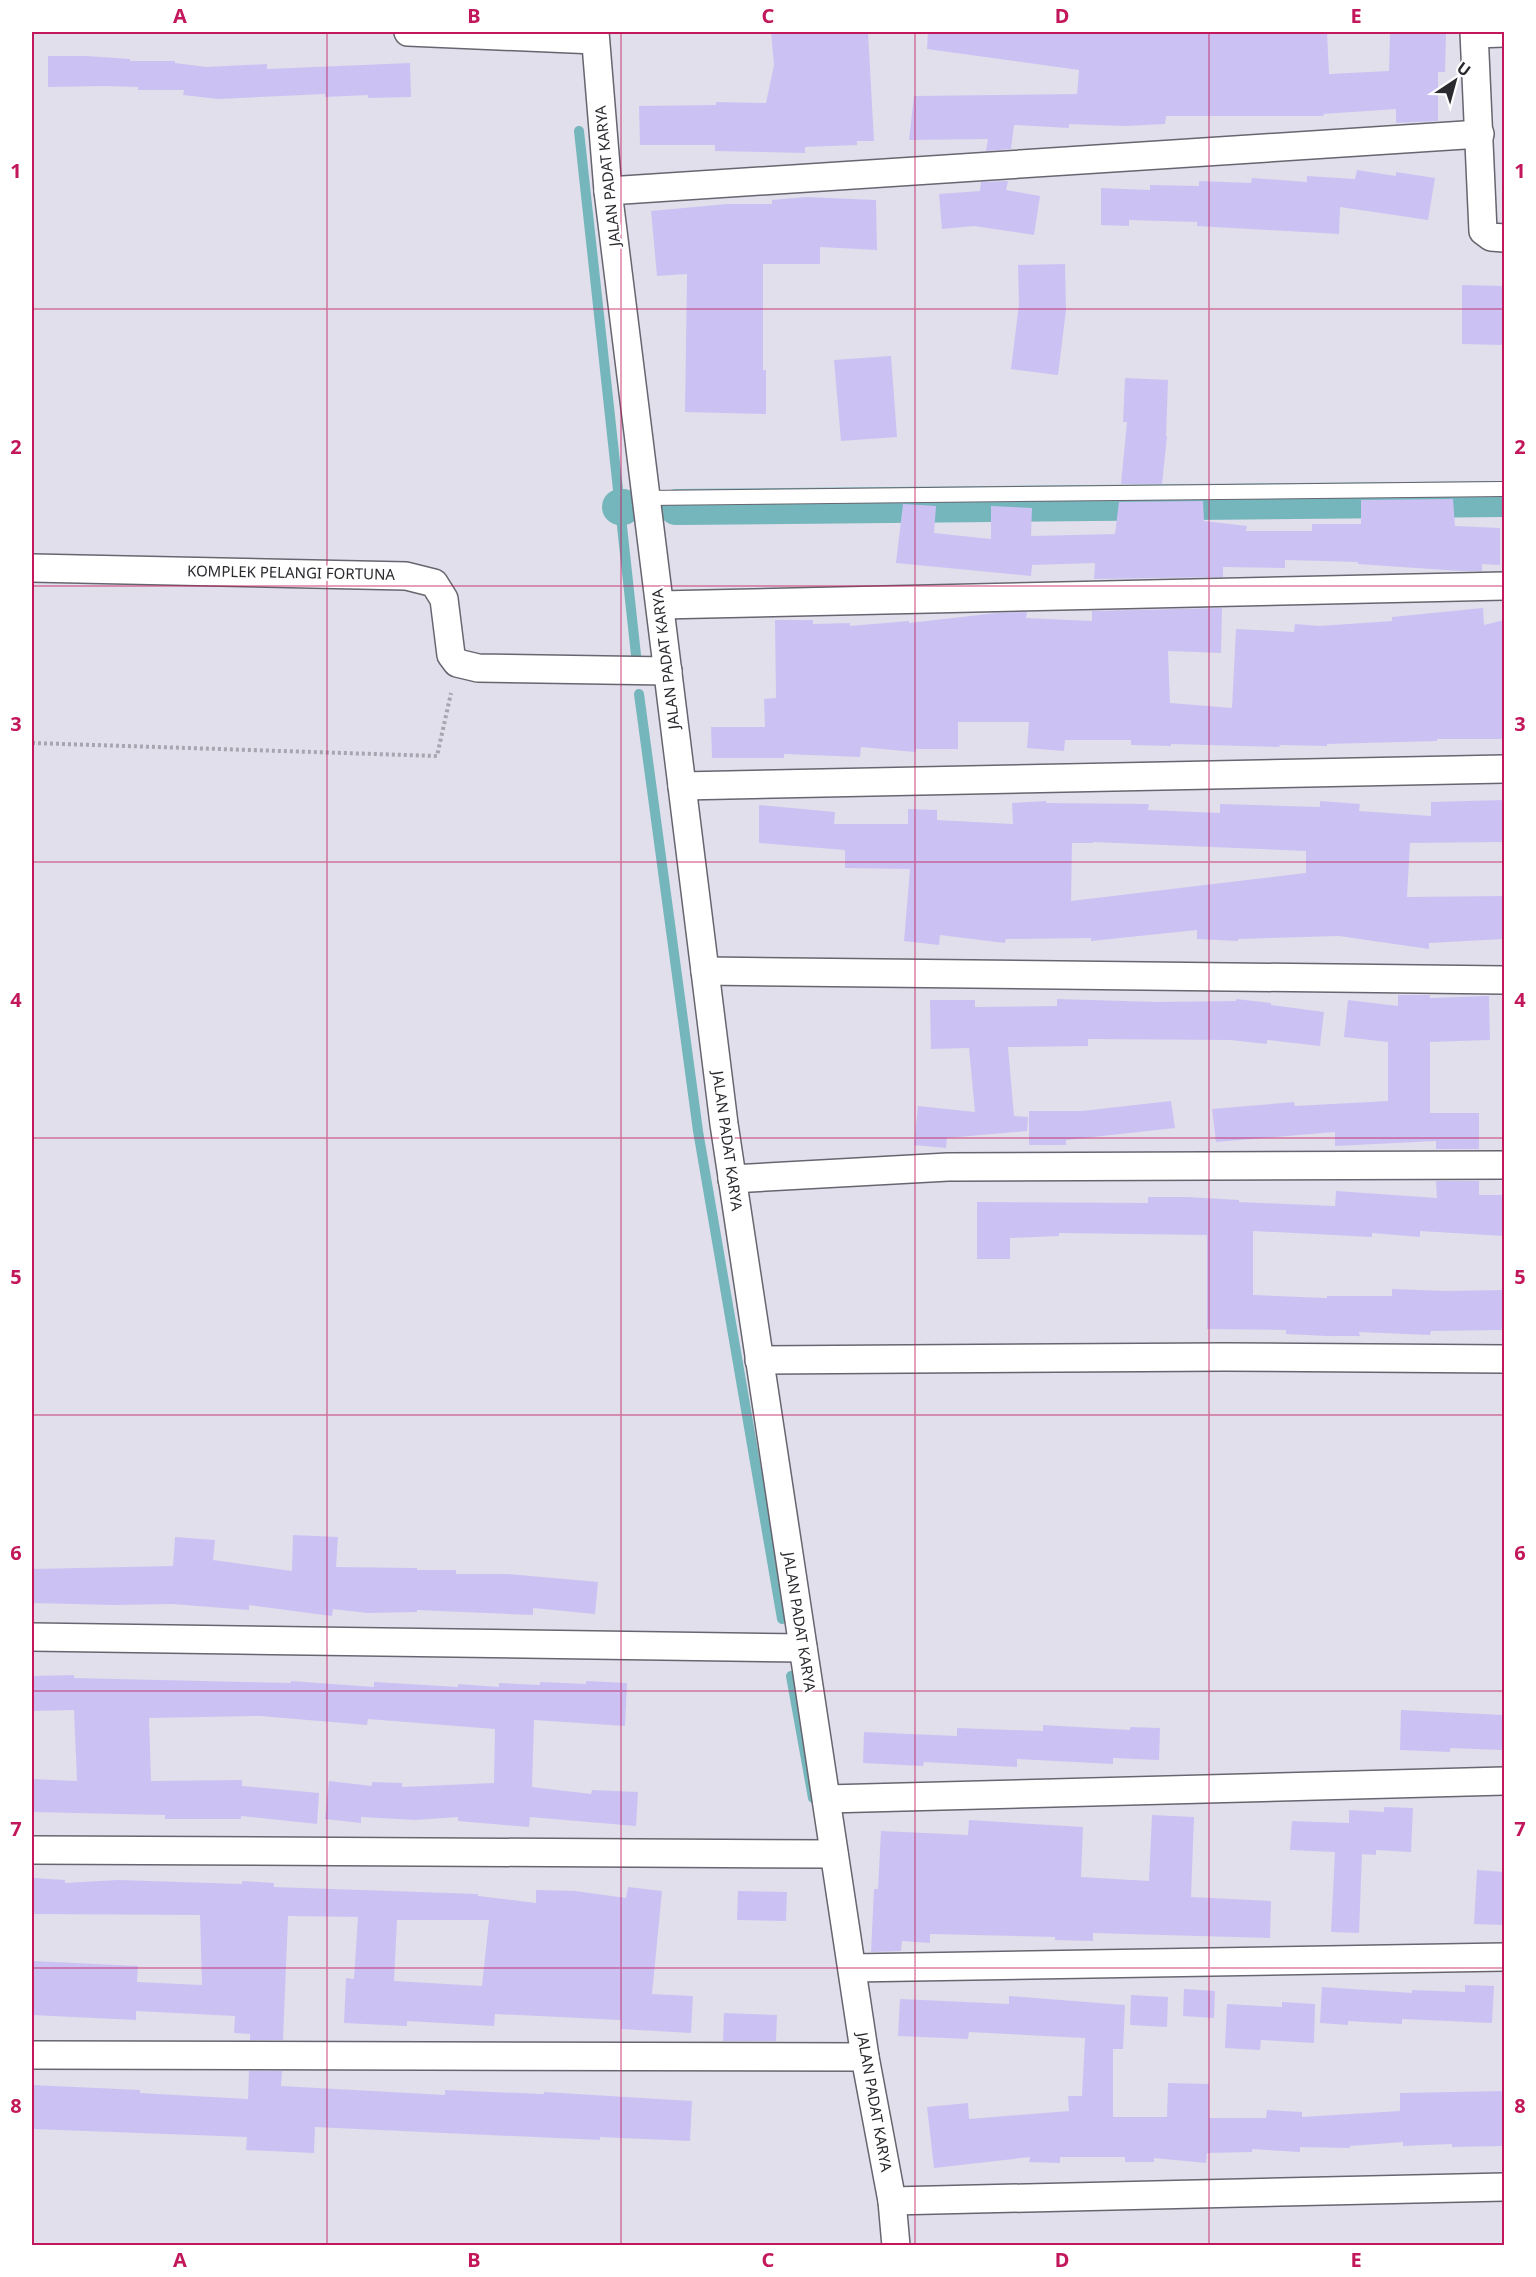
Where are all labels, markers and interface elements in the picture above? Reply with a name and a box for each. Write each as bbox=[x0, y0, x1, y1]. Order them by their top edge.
text: A bbox=[173, 2, 187, 29]
text: B bbox=[467, 2, 481, 29]
text: C bbox=[762, 2, 775, 29]
text: D bbox=[1055, 2, 1069, 29]
text: E bbox=[1350, 2, 1362, 29]
north arrow bbox=[1425, 51, 1485, 111]
text: U bbox=[1452, 56, 1475, 81]
street label: JALAN PADAT KARYA bbox=[590, 104, 625, 249]
text: 1 bbox=[10, 157, 22, 184]
text: 1 bbox=[1514, 157, 1526, 184]
text: 2 bbox=[10, 433, 22, 460]
text: 2 bbox=[1514, 433, 1526, 460]
street label: KOMPLEK PELANGI FORTUNA bbox=[187, 560, 396, 584]
street label: JALAN PADAT KARYA bbox=[646, 587, 684, 732]
text: 3 bbox=[10, 710, 22, 737]
text: 3 bbox=[1514, 710, 1526, 737]
text: 4 bbox=[10, 986, 22, 1013]
text: 4 bbox=[1514, 986, 1526, 1013]
street label: JALAN PADAT KARYA bbox=[708, 1068, 748, 1213]
text: 5 bbox=[10, 1263, 22, 1290]
text: 5 bbox=[1514, 1263, 1526, 1290]
text: 6 bbox=[10, 1539, 22, 1566]
text: 6 bbox=[1514, 1539, 1526, 1566]
street label: JALAN PADAT KARYA bbox=[779, 1549, 821, 1694]
text: 7 bbox=[10, 1815, 22, 1842]
text: 7 bbox=[1514, 1815, 1526, 1842]
street label: JALAN PADAT KARYA bbox=[853, 2029, 897, 2173]
text: 8 bbox=[10, 2092, 22, 2119]
text: 8 bbox=[1514, 2092, 1526, 2119]
text: A bbox=[173, 2246, 187, 2273]
text: B bbox=[467, 2246, 481, 2273]
text: C bbox=[762, 2246, 775, 2273]
text: D bbox=[1055, 2246, 1069, 2273]
text: E bbox=[1350, 2246, 1362, 2273]

